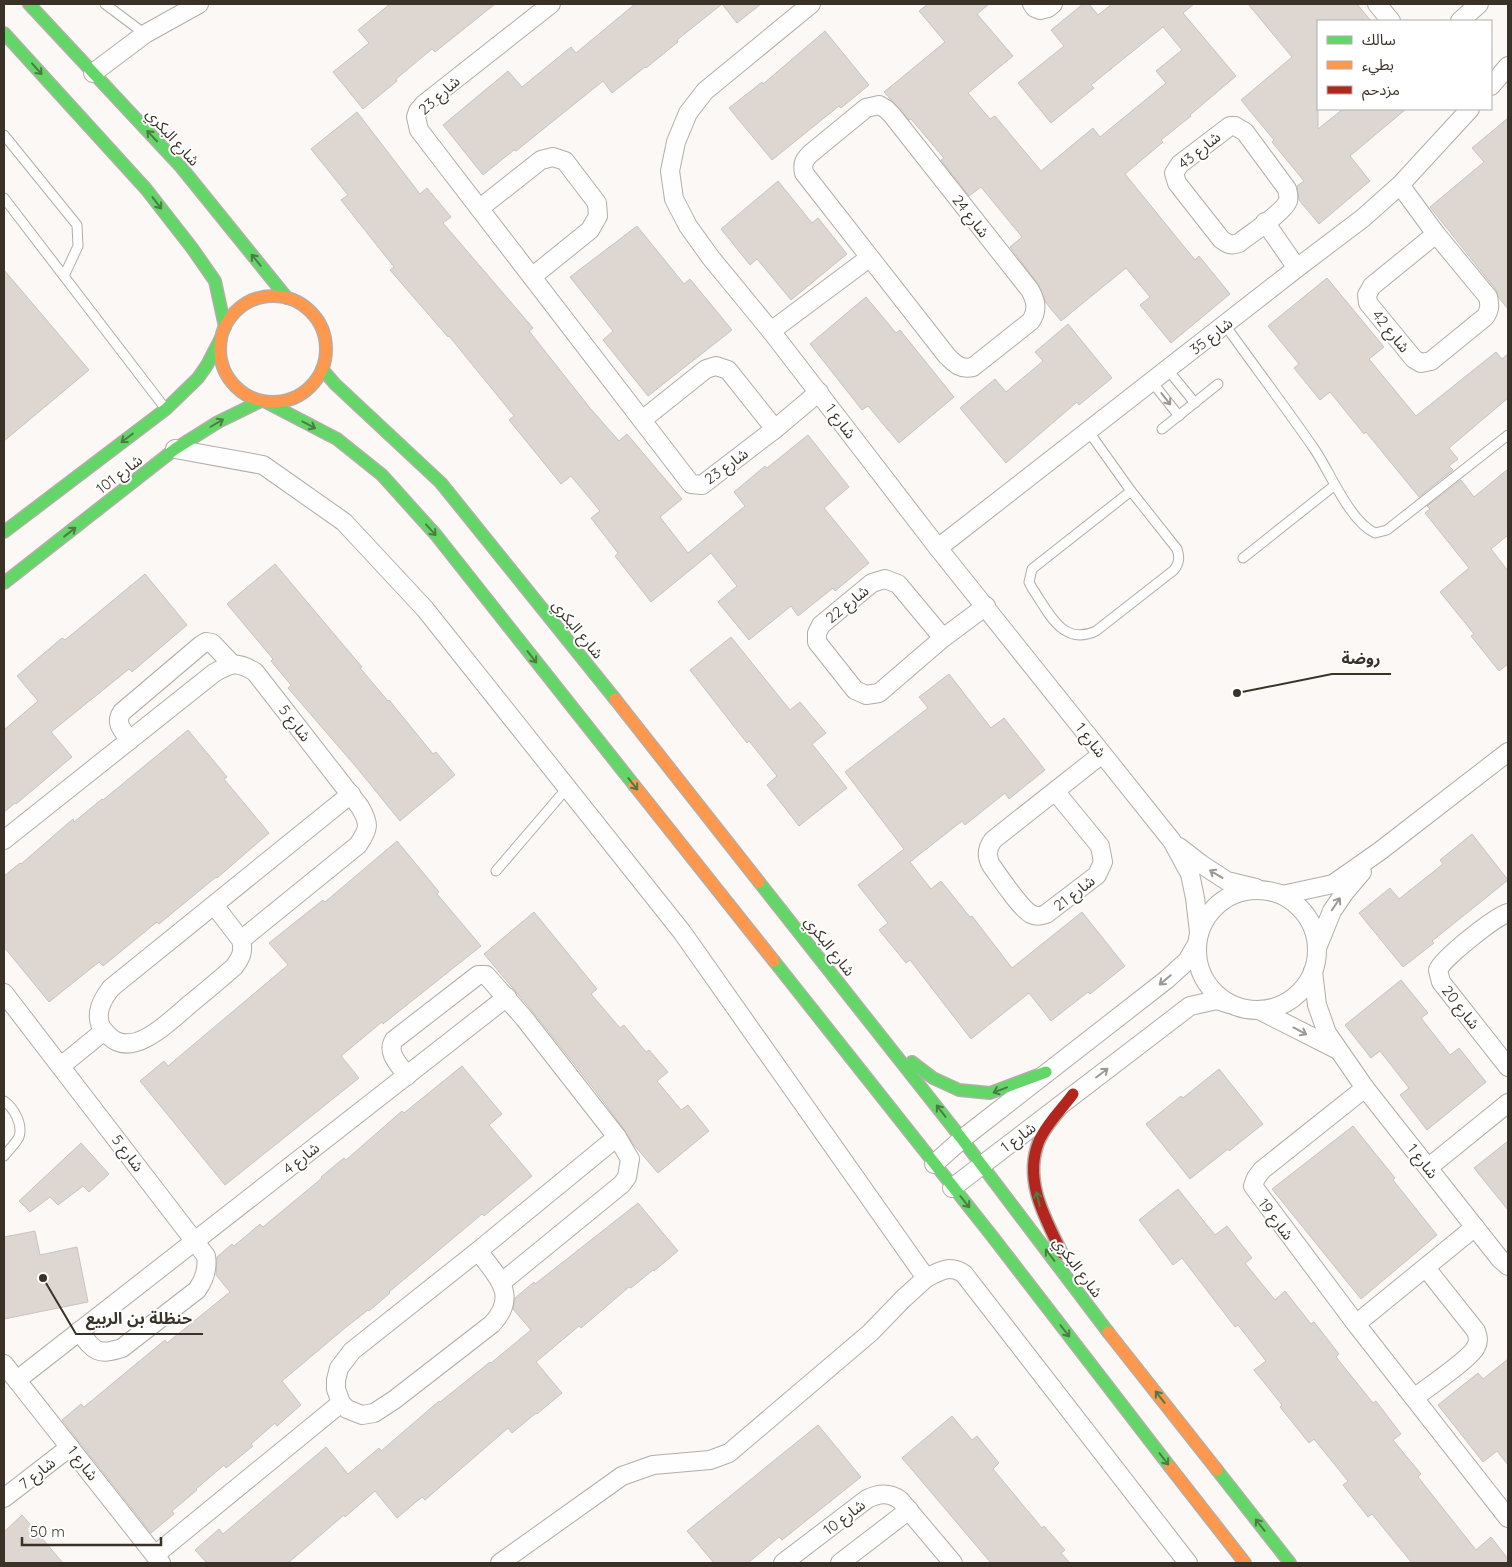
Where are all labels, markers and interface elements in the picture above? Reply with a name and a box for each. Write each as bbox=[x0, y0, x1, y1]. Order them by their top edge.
legend bbox=[1317, 20, 1492, 110]
text: سالك bbox=[1362, 30, 1396, 49]
text: بطيء bbox=[1362, 55, 1394, 76]
one-way arrow bbox=[31, 63, 42, 76]
street label: شارع 23 bbox=[414, 71, 466, 121]
text: مزدحم bbox=[1362, 80, 1400, 101]
street label: شارع البكري bbox=[140, 104, 204, 172]
street label: شارع 43 bbox=[1174, 127, 1226, 175]
one-way arrow bbox=[146, 129, 158, 142]
street label: شارع 24 bbox=[946, 191, 994, 243]
one-way arrow bbox=[151, 196, 162, 209]
one-way arrow bbox=[251, 254, 262, 267]
street label: شارع 42 bbox=[1366, 306, 1414, 358]
street label: شارع 35 bbox=[1186, 313, 1238, 361]
one-way arrow bbox=[1160, 392, 1171, 405]
street label: شارع 1 bbox=[819, 400, 860, 444]
one-way arrow bbox=[209, 418, 223, 428]
one-way arrow bbox=[301, 420, 315, 430]
one-way arrow bbox=[120, 433, 134, 443]
street label: شارع 23 bbox=[700, 444, 754, 491]
street label: شارع 101 bbox=[92, 450, 148, 500]
one-way arrow bbox=[425, 523, 436, 536]
one-way arrow bbox=[63, 526, 76, 537]
street label: شارع 22 bbox=[822, 581, 874, 629]
street label: شارع البكري bbox=[546, 595, 608, 665]
callout: روضة bbox=[1332, 643, 1391, 674]
text: روضة bbox=[1342, 648, 1381, 668]
one-way arrow bbox=[527, 650, 537, 664]
street label: شارع 5 bbox=[272, 701, 315, 747]
street label: شارع 1 bbox=[1069, 719, 1111, 763]
one-way arrow bbox=[627, 777, 638, 790]
one-way arrow bbox=[1209, 868, 1223, 878]
street label: شارع 21 bbox=[1050, 871, 1100, 917]
one-way arrow bbox=[1331, 897, 1341, 911]
street label: شارع البكري bbox=[798, 912, 859, 982]
one-way arrow bbox=[1159, 975, 1172, 986]
street label: شارع 20 bbox=[1436, 981, 1484, 1035]
one-way arrow bbox=[1293, 1026, 1308, 1036]
one-way arrow bbox=[1095, 1067, 1108, 1078]
one-way arrow bbox=[993, 1085, 1008, 1095]
one-way arrow bbox=[936, 1104, 946, 1118]
street label: شارع 1 bbox=[997, 1118, 1041, 1159]
street label: شارع 5 bbox=[106, 1131, 148, 1177]
street label: شارع 4 bbox=[279, 1138, 325, 1181]
street label: شارع 1 bbox=[1401, 1140, 1443, 1184]
one-way arrow bbox=[1033, 1192, 1042, 1208]
street label: شارع 19 bbox=[1252, 1194, 1298, 1246]
one-way arrow bbox=[959, 1196, 970, 1209]
street label: شارع البكري bbox=[1047, 1233, 1107, 1303]
one-way arrow bbox=[1044, 1249, 1055, 1262]
callout: حنظلة بن الربيع bbox=[76, 1303, 203, 1334]
text: حنظلة بن الربيع bbox=[86, 1308, 192, 1331]
one-way arrow bbox=[1059, 1324, 1070, 1337]
one-way arrow bbox=[1154, 1391, 1165, 1404]
street label: شارع 1 bbox=[61, 1442, 103, 1486]
one-way arrow bbox=[1159, 1452, 1170, 1465]
street label: شارع 7 bbox=[15, 1453, 61, 1495]
street label: شارع 10 bbox=[819, 1495, 871, 1541]
scale bar bbox=[22, 1514, 161, 1546]
one-way arrow bbox=[1255, 1519, 1266, 1532]
text: 50 m bbox=[30, 1522, 65, 1541]

